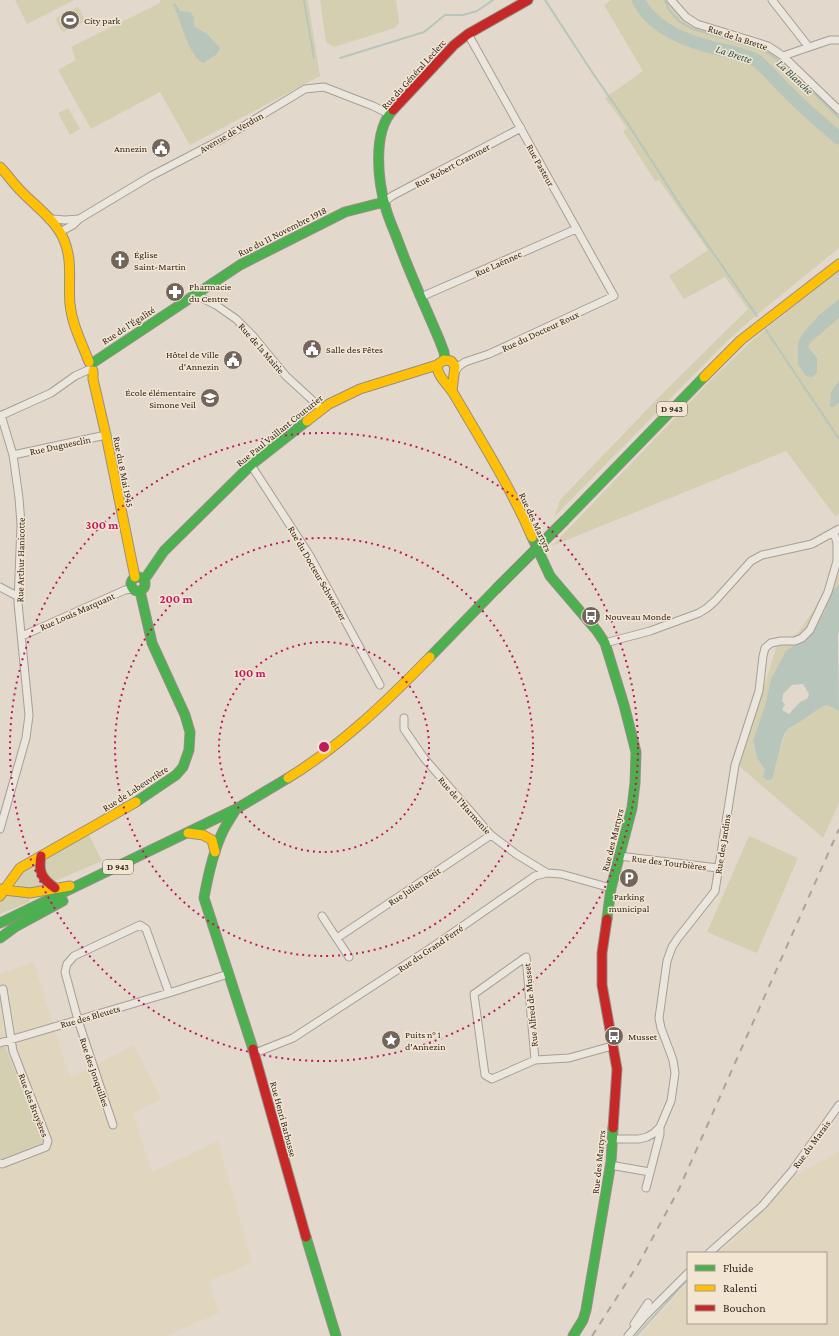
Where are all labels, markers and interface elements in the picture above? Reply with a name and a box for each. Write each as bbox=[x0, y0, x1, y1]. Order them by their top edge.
sports icon: City park bbox=[59, 9, 81, 31]
place label: City park bbox=[84, 15, 121, 26]
street label: Rue de la Brette bbox=[707, 23, 770, 52]
street label: Rue du Général Leclerc bbox=[379, 36, 448, 112]
water label: La Brette bbox=[714, 43, 754, 66]
water label: La Blanche bbox=[774, 57, 816, 97]
street label: Avenue de Verdun bbox=[197, 109, 266, 155]
public building icon: Annezin bbox=[150, 137, 172, 159]
street label: Rue Robert Crammer bbox=[413, 141, 492, 190]
street label: Rue Pasteur bbox=[524, 142, 557, 189]
place label: Annezin bbox=[114, 143, 148, 154]
street label: Rue du 11 Novembre 1918 bbox=[236, 204, 328, 259]
street label: Rue Laënnec bbox=[473, 248, 524, 279]
church icon: Église Saint-Martin bbox=[109, 249, 131, 271]
place label: Église Saint-Martin bbox=[134, 249, 187, 272]
pharmacy icon: Pharmacie du Centre bbox=[164, 281, 186, 303]
place label: Pharmacie du Centre bbox=[189, 281, 232, 304]
street label: Rue de l'Égalité bbox=[100, 304, 157, 347]
street label: Rue du Docteur Roux bbox=[500, 309, 581, 354]
street label: Rue de la Mairie bbox=[237, 321, 287, 376]
public building icon: Salle des Fêtes bbox=[301, 338, 323, 360]
place label: Salle des Fêtes bbox=[326, 344, 383, 355]
place label: Hôtel de Ville d'Annezin bbox=[166, 349, 220, 372]
public building icon: Hôtel de Ville d'Annezin bbox=[222, 349, 244, 371]
place label: École élémentaire Simone Veil bbox=[125, 387, 197, 410]
school or university icon: École élémentaire Simone Veil bbox=[199, 387, 221, 409]
street label: Rue Paul Vaillant Couturier bbox=[234, 392, 325, 469]
road number: D 943 bbox=[657, 402, 687, 416]
street label: Rue Duguesclin bbox=[29, 434, 92, 457]
street label: Rue du 8 Mai 1945 bbox=[111, 436, 136, 509]
street label: Rue des Martyrs bbox=[517, 491, 554, 554]
street label: Rue Arthur Hanicotte bbox=[14, 517, 27, 603]
text: 300 m bbox=[86, 518, 119, 532]
street label: Rue du Docteur Schweitzer bbox=[286, 524, 349, 623]
street label: Rue Louis Marquant bbox=[38, 590, 117, 633]
text: 200 m bbox=[159, 592, 193, 606]
bus stop icon: Nouveau Monde bbox=[580, 605, 602, 627]
place label: Nouveau Monde bbox=[605, 611, 671, 622]
text: 100 m bbox=[234, 666, 267, 680]
centre of rings bbox=[317, 740, 331, 754]
street label: Rue de Labeuvrière bbox=[100, 763, 171, 814]
street label: Rue de l'Harmonie bbox=[436, 774, 494, 837]
street label: Rue des Martyrs bbox=[599, 808, 626, 873]
street label: Rue des Jardins bbox=[712, 813, 733, 875]
street label: Rue des Tourbières bbox=[631, 852, 707, 873]
road number: D 943 bbox=[103, 860, 133, 874]
street label: Rue Julien Petit bbox=[386, 865, 443, 908]
parking icon: Parking municipal bbox=[618, 867, 640, 889]
place label: Parking municipal bbox=[609, 891, 650, 914]
street label: Rue du Grand Ferré bbox=[395, 922, 466, 974]
street label: Rue Alfred de Musset bbox=[521, 962, 540, 1047]
street label: Rue des Bleuets bbox=[59, 1003, 121, 1030]
bus stop icon: Musset bbox=[603, 1025, 625, 1047]
place icon: Puits n° 1 d'Annezin bbox=[380, 1029, 402, 1051]
place label: Puits n° 1 d'Annezin bbox=[405, 1029, 446, 1052]
place label: Musset bbox=[628, 1031, 658, 1042]
street label: Rue des Jonquilles bbox=[78, 1036, 112, 1108]
street label: Rue des Bruyères bbox=[16, 1072, 51, 1139]
street label: Rue Henri Barbusse bbox=[268, 1080, 299, 1159]
street label: Rue du Marais bbox=[790, 1118, 833, 1171]
street label: Rue des Martyrs bbox=[590, 1129, 607, 1195]
legend bbox=[687, 1252, 827, 1324]
text: Fluide bbox=[723, 1261, 753, 1275]
text: Ralenti bbox=[723, 1281, 757, 1295]
text: Bouchon bbox=[723, 1301, 766, 1315]

